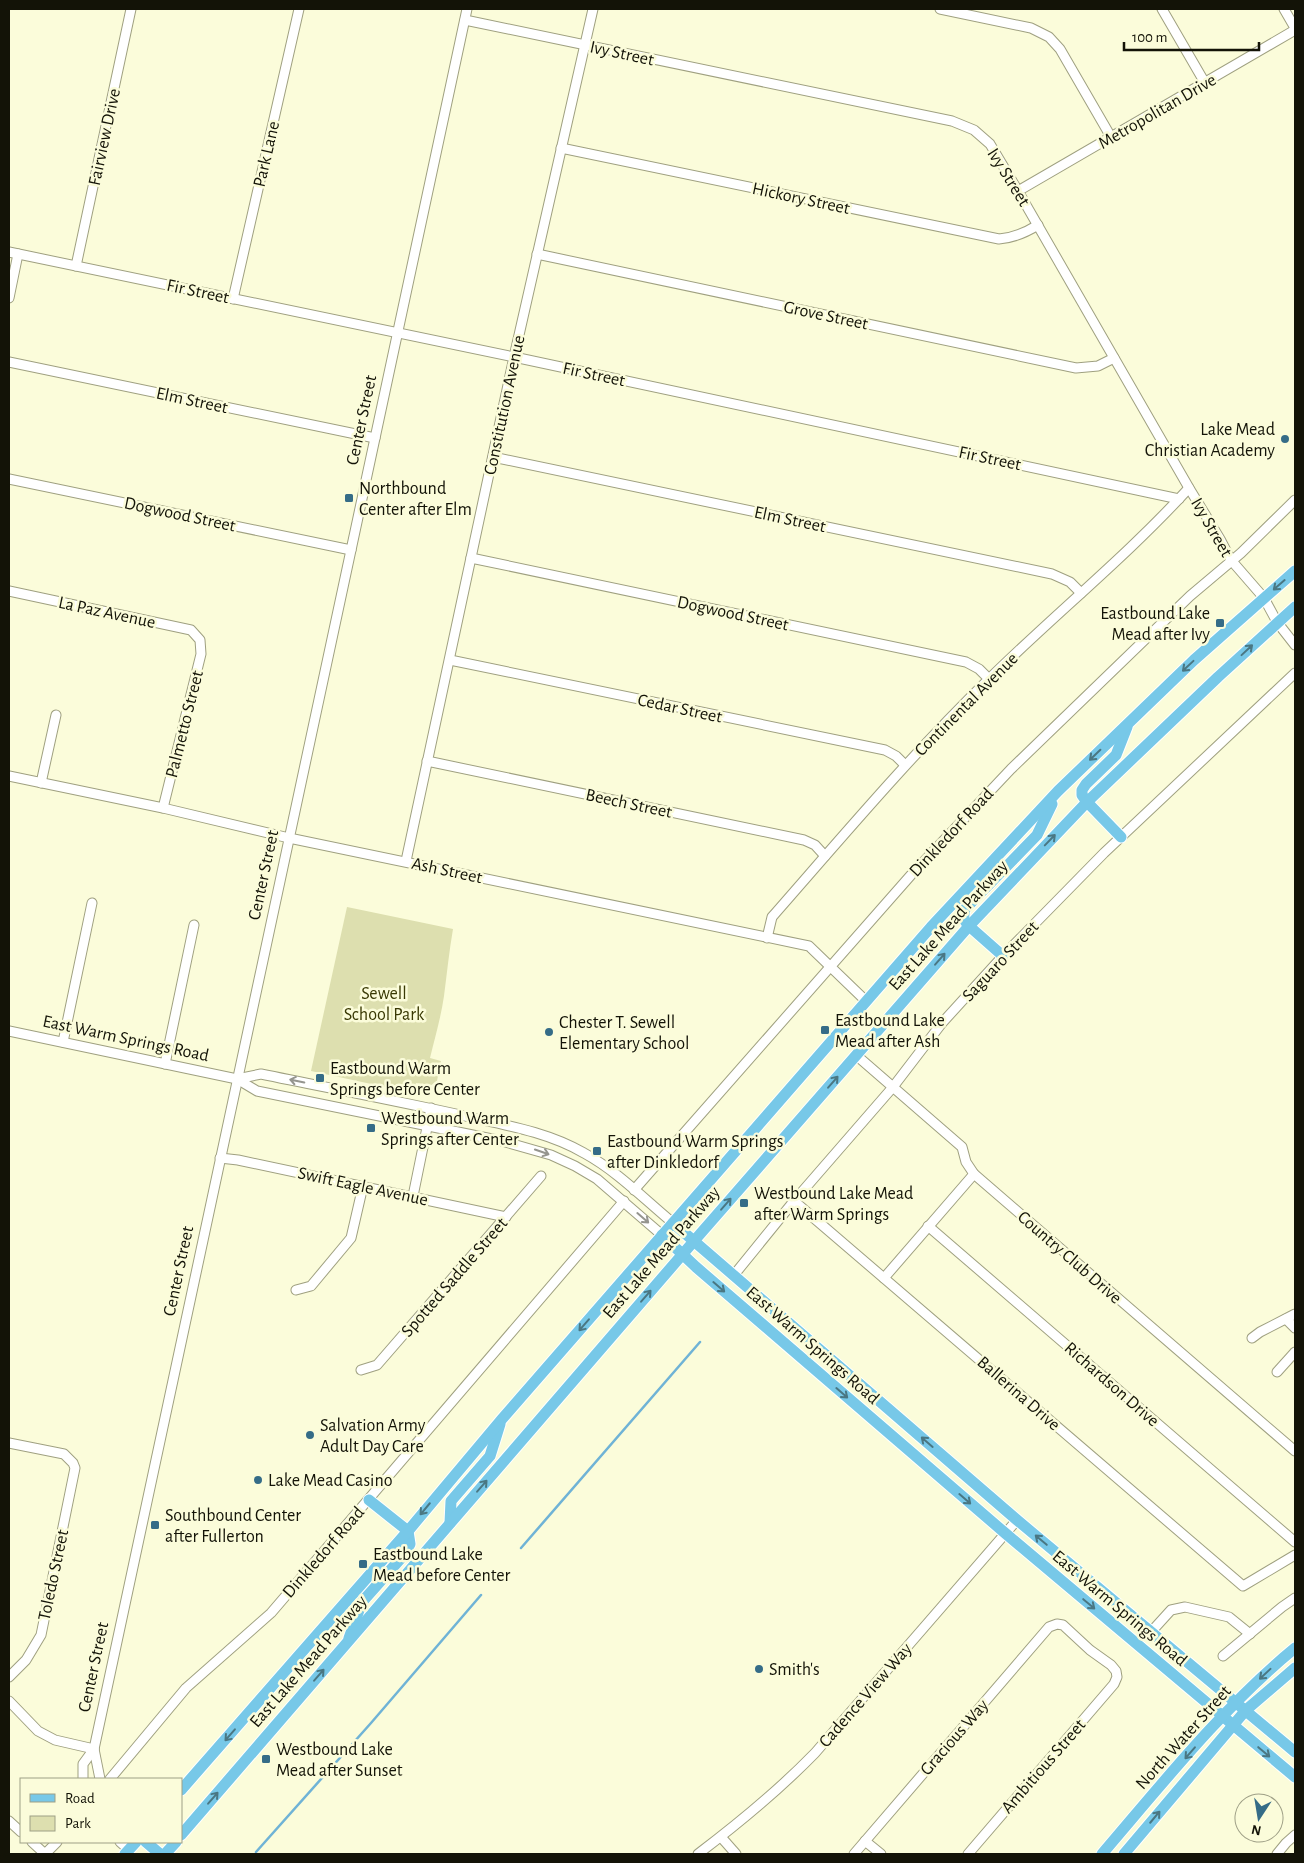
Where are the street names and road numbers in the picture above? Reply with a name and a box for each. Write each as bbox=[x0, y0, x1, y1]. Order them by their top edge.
street label: Ivy Street bbox=[588, 38, 656, 70]
street label: Metropolitan Drive bbox=[1095, 71, 1220, 153]
street label: Fairview Drive bbox=[86, 87, 124, 187]
street label: Park Lane bbox=[251, 119, 283, 189]
street label: Ivy Street bbox=[983, 145, 1033, 210]
street label: Hickory Street bbox=[750, 180, 851, 218]
street label: Fir Street bbox=[165, 277, 231, 307]
street label: Grove Street bbox=[782, 298, 870, 334]
street label: Constitution Avenue bbox=[481, 334, 529, 477]
street label: Fir Street bbox=[561, 360, 627, 390]
street label: Center Street bbox=[344, 373, 380, 467]
street label: Elm Street bbox=[154, 385, 230, 417]
street label: Fir Street bbox=[957, 444, 1023, 474]
street label: Dogwood Street bbox=[122, 494, 237, 536]
street label: Ivy Street bbox=[1187, 495, 1235, 560]
street label: Elm Street bbox=[752, 504, 828, 536]
street label: Dogwood Street bbox=[675, 593, 790, 635]
street label: La Paz Avenue bbox=[57, 594, 157, 632]
street label: Continental Avenue bbox=[912, 650, 1022, 760]
street label: Palmetto Street bbox=[163, 669, 207, 780]
street label: Cedar Street bbox=[636, 691, 724, 727]
street label: Dinkledorf Road bbox=[906, 785, 997, 881]
street label: Beech Street bbox=[584, 786, 674, 822]
street label: Center Street bbox=[246, 828, 282, 922]
street label: Ash Street bbox=[410, 855, 484, 887]
street label: East Lake Mead Parkway bbox=[886, 857, 1012, 994]
street label: Saguaro Street bbox=[959, 918, 1042, 1005]
street label: East Warm Springs Road bbox=[41, 1013, 211, 1065]
street label: Swift Eagle Avenue bbox=[296, 1164, 429, 1210]
street label: East Lake Mead Parkway bbox=[600, 1183, 724, 1322]
street label: Country Club Drive bbox=[1014, 1208, 1125, 1308]
street label: Spotted Saddle Street bbox=[398, 1214, 511, 1341]
street label: Center Street bbox=[161, 1224, 197, 1318]
street label: East Warm Springs Road bbox=[742, 1283, 882, 1408]
street label: Richardson Drive bbox=[1061, 1339, 1162, 1431]
street label: Ballerina Drive bbox=[973, 1353, 1063, 1434]
street label: Dinkledorf Road bbox=[279, 1504, 368, 1602]
street label: Toledo Street bbox=[36, 1528, 72, 1622]
street label: East Warm Springs Road bbox=[1049, 1547, 1190, 1670]
street label: East Lake Mead Parkway bbox=[247, 1592, 371, 1731]
street label: Center Street bbox=[76, 1620, 112, 1714]
street label: Cadence View Way bbox=[816, 1640, 916, 1751]
street label: North Water Street bbox=[1133, 1682, 1235, 1793]
street label: Gracious Way bbox=[917, 1696, 993, 1779]
street label: Ambitious Street bbox=[998, 1716, 1090, 1817]

